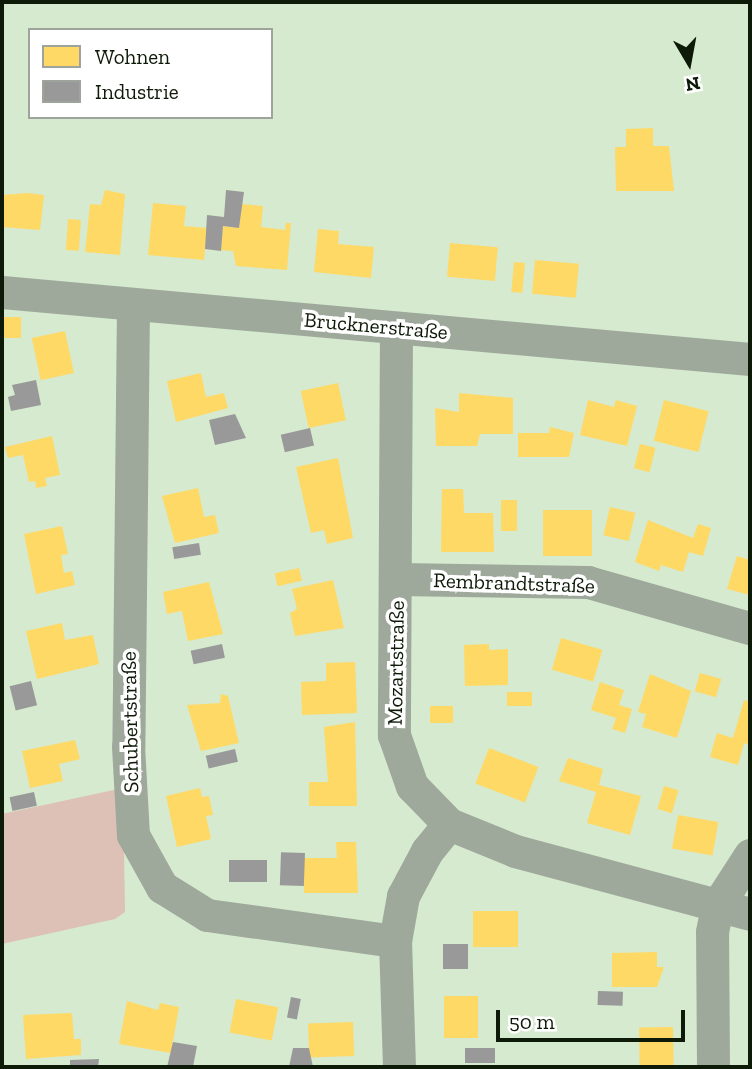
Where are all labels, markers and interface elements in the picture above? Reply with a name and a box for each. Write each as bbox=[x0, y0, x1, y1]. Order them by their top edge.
legend bbox=[28, 28, 273, 119]
north arrow bbox=[654, 28, 724, 98]
text: Wohnen bbox=[95, 44, 170, 69]
text: N bbox=[684, 72, 702, 97]
text: Industrie bbox=[95, 79, 179, 104]
street label: Brucknerstraße bbox=[303, 307, 449, 345]
street label: Rembrandtstraße bbox=[433, 568, 595, 598]
street label: Mozartstraße bbox=[382, 600, 410, 726]
street label: Schubertstraße bbox=[116, 651, 144, 793]
scale bar bbox=[500, 996, 689, 1040]
text: 50 m bbox=[509, 1009, 555, 1034]

